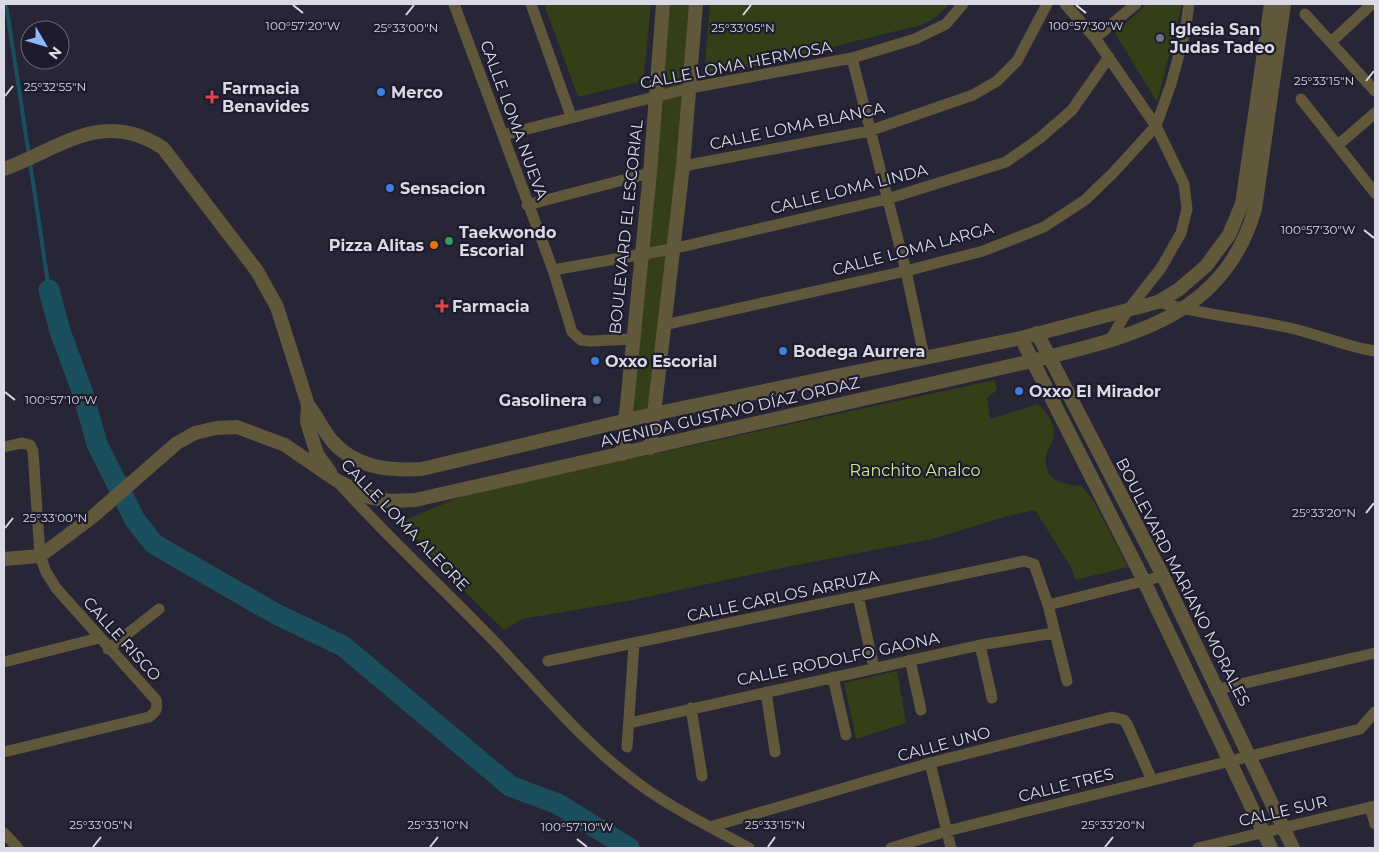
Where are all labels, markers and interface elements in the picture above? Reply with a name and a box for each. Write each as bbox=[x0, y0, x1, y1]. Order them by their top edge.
text: 100°57'20"W bbox=[266, 18, 340, 33]
text: 100°57'30"W bbox=[1049, 18, 1123, 33]
north arrow bbox=[20, 20, 70, 70]
text: 25°33'00"N bbox=[374, 20, 438, 35]
text: 25°33'05"N bbox=[711, 20, 775, 35]
place label: Iglesia San Judas Tadeo bbox=[1169, 20, 1275, 57]
marker: Iglesia San Judas Tadeo bbox=[1154, 32, 1166, 44]
street label: CALLE LOMA HERMOSA bbox=[638, 37, 834, 93]
street label: CALLE LOMA NUEVA bbox=[476, 38, 552, 203]
text: N bbox=[45, 43, 66, 63]
text: 25°33'15"N bbox=[1294, 73, 1354, 88]
text: 25°32'55"N bbox=[24, 79, 86, 94]
place label: Farmacia Benavides bbox=[222, 79, 310, 116]
place label: Merco bbox=[391, 83, 443, 102]
marker: Merco bbox=[375, 86, 387, 98]
marker: Farmacia Benavides bbox=[206, 91, 218, 103]
street label: CALLE LOMA BLANCA bbox=[708, 98, 887, 154]
street label: BOULEVARD EL ESCORIAL bbox=[605, 118, 647, 335]
street label: CALLE LOMA LINDA bbox=[768, 160, 930, 218]
place label: Sensacion bbox=[400, 179, 486, 198]
marker: Sensacion bbox=[384, 182, 396, 194]
street label: CALLE LOMA LARGA bbox=[830, 218, 996, 280]
text: 100°57'30"W bbox=[1281, 222, 1355, 237]
place label: Taekwondo Escorial bbox=[459, 223, 556, 260]
marker: Taekwondo Escorial bbox=[443, 235, 455, 247]
place label: Pizza Alitas bbox=[329, 236, 425, 255]
marker: Pizza Alitas bbox=[428, 239, 440, 251]
place label: Farmacia bbox=[452, 297, 530, 316]
marker: Farmacia bbox=[436, 300, 448, 312]
place label: Bodega Aurrera bbox=[793, 342, 925, 361]
marker: Bodega Aurrera bbox=[777, 345, 789, 357]
place label: Oxxo Escorial bbox=[605, 352, 717, 371]
marker: Oxxo Escorial bbox=[589, 355, 601, 367]
street label: AVENIDA GUSTAVO DÍAZ ORDAZ bbox=[598, 373, 862, 451]
place label: Oxxo El Mirador bbox=[1029, 382, 1161, 401]
marker: Oxxo El Mirador bbox=[1013, 385, 1025, 397]
place label: Gasolinera bbox=[499, 391, 587, 410]
text: 100°57'10"W bbox=[25, 392, 97, 407]
marker: Gasolinera bbox=[591, 394, 603, 406]
street label: CALLE LOMA ALEGRE bbox=[337, 455, 473, 595]
street label: BOULEVARD MARIANO MORALES bbox=[1112, 455, 1254, 709]
park label: Ranchito Analco bbox=[850, 461, 980, 480]
text: 25°33'20"N bbox=[1292, 505, 1356, 520]
text: 25°33'00"N bbox=[23, 510, 87, 525]
street label: CALLE CARLOS ARRUZA bbox=[685, 566, 881, 626]
street label: CALLE RISCO bbox=[79, 593, 165, 685]
street label: CALLE RODOLFO GAONA bbox=[735, 628, 941, 690]
street label: CALLE UNO bbox=[895, 722, 993, 766]
street label: CALLE TRES bbox=[1016, 764, 1116, 806]
street label: CALLE SUR bbox=[1237, 792, 1329, 830]
text: 25°33'05"N bbox=[69, 817, 133, 832]
text: 25°33'10"N bbox=[407, 817, 469, 832]
text: 25°33'15"N bbox=[745, 817, 805, 832]
text: 25°33'20"N bbox=[1081, 817, 1145, 832]
text: 100°57'10"W bbox=[541, 819, 613, 834]

